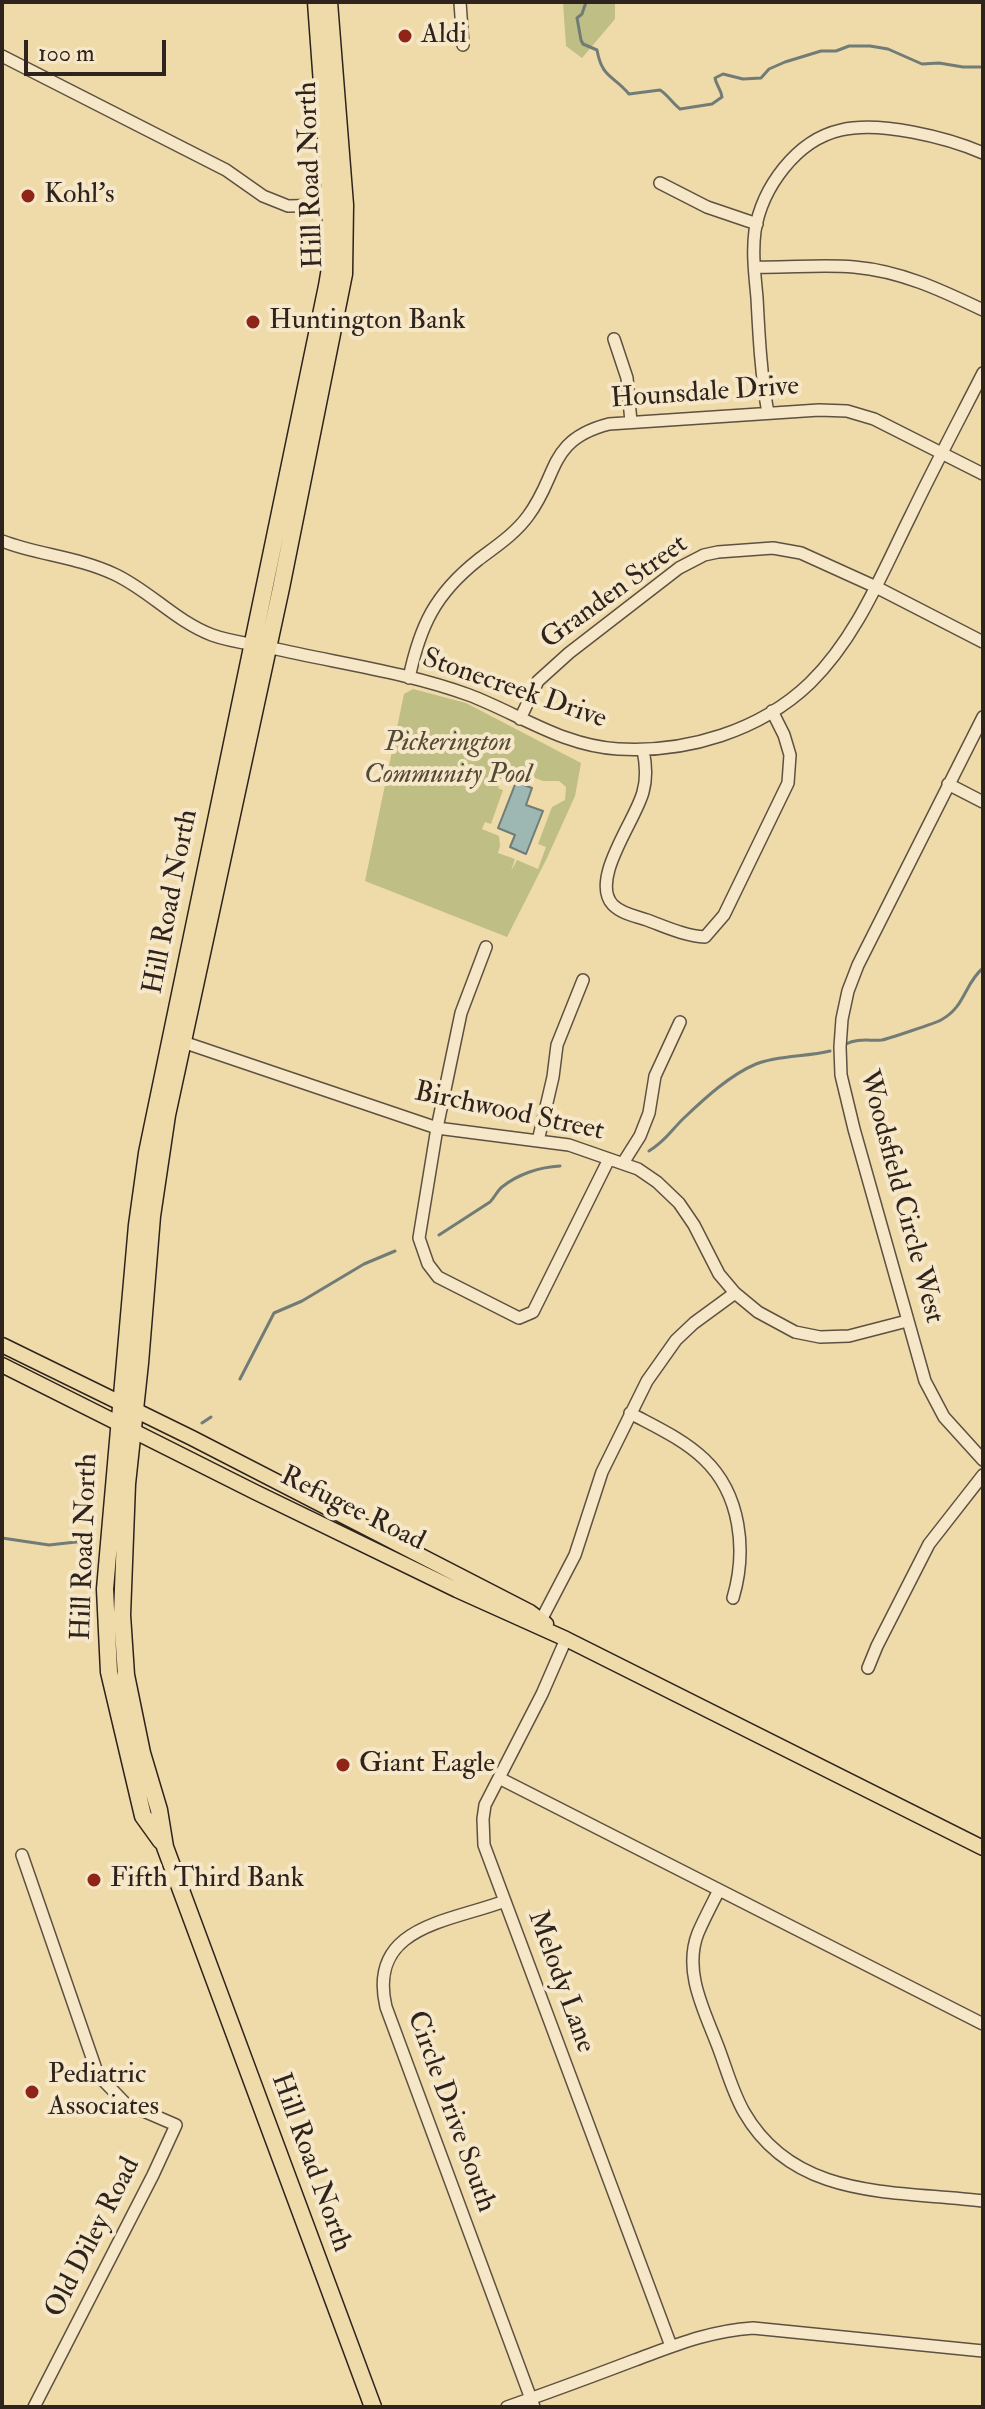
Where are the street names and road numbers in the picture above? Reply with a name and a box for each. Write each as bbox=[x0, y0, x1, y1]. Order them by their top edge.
street label: Hill Road North bbox=[292, 81, 332, 269]
street label: Hounsdale Drive bbox=[610, 371, 800, 417]
street label: Granden Street bbox=[535, 529, 695, 657]
street label: Stonecreek Drive bbox=[417, 643, 611, 737]
street label: Hill Road North bbox=[138, 807, 206, 997]
street label: Woodsfield Circle West bbox=[850, 1067, 950, 1327]
street label: Birchwood Street bbox=[411, 1077, 607, 1149]
street label: Hill Road North bbox=[66, 1453, 106, 1641]
street label: Refugee Road bbox=[274, 1461, 430, 1559]
street label: Melody Lane bbox=[519, 1906, 601, 2058]
street label: Circle Drive South bbox=[398, 2007, 502, 2217]
street label: Hill Road North bbox=[262, 2069, 358, 2257]
street label: Old Diley Road bbox=[39, 2152, 149, 2324]

